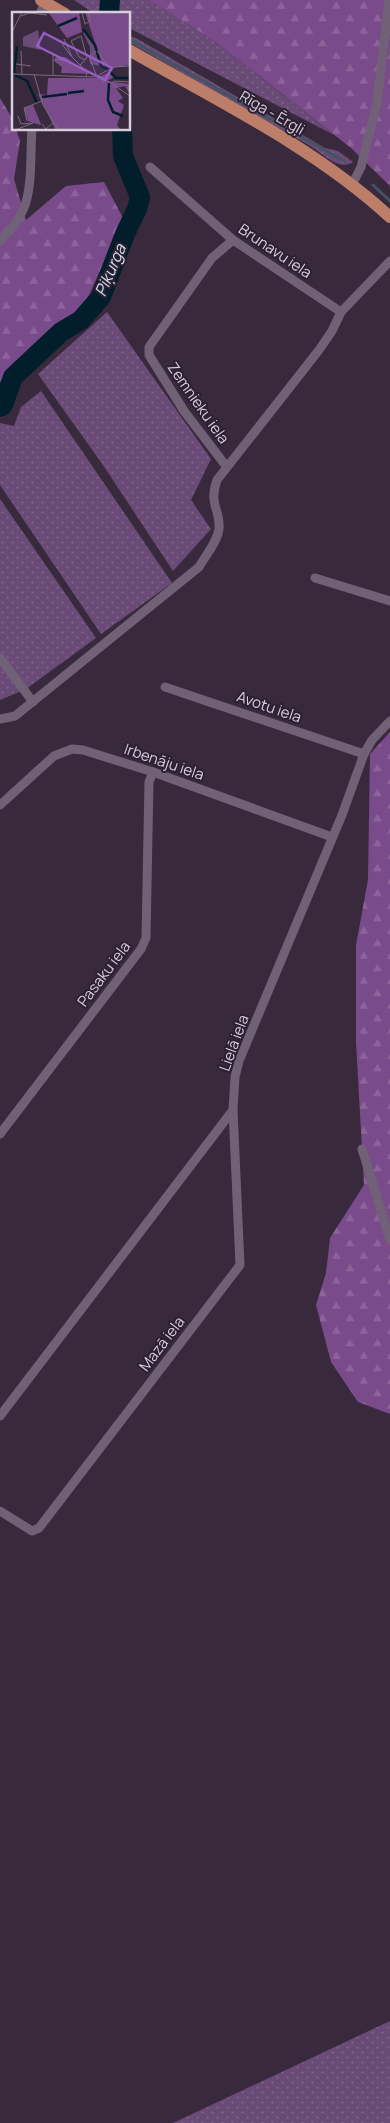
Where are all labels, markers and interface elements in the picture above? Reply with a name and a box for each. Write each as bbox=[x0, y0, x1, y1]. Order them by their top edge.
inset map bbox=[12, 12, 130, 130]
street label: Rīga - Ērgļi bbox=[236, 85, 309, 140]
street label: Brunavu iela bbox=[235, 218, 316, 283]
water label: Piķurga bbox=[89, 240, 131, 299]
street label: Zemnieku iela bbox=[163, 358, 234, 448]
street label: Avotu iela bbox=[234, 686, 304, 727]
street label: Irbenāju iela bbox=[121, 738, 207, 785]
street label: Pasaku iela bbox=[72, 937, 135, 1011]
street label: Lielā iela bbox=[214, 1012, 253, 1074]
street label: Mazā iela bbox=[134, 1312, 189, 1376]

